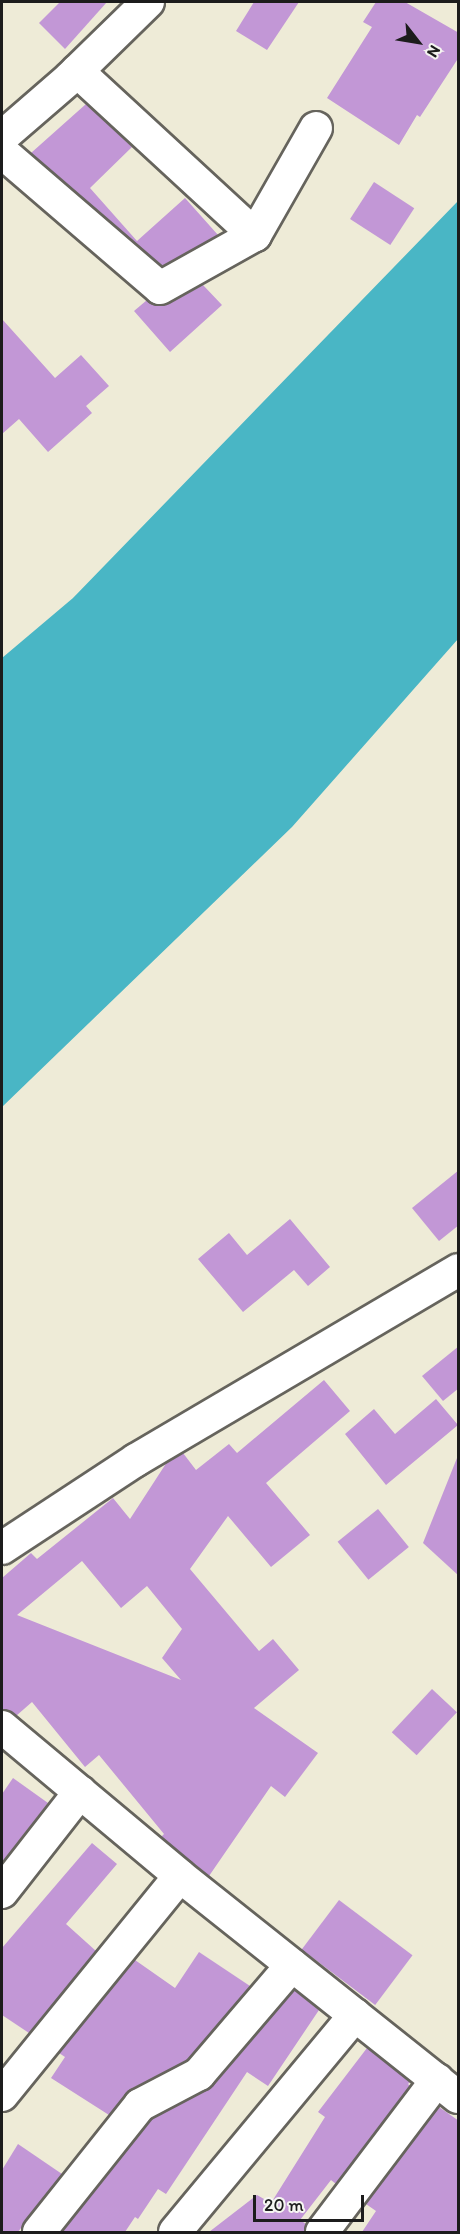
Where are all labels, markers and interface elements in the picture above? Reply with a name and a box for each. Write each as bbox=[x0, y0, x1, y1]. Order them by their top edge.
north arrow bbox=[388, 12, 448, 72]
text: N bbox=[423, 42, 445, 61]
scale bar bbox=[256, 2183, 367, 2221]
text: 20 m bbox=[264, 2194, 304, 2216]

